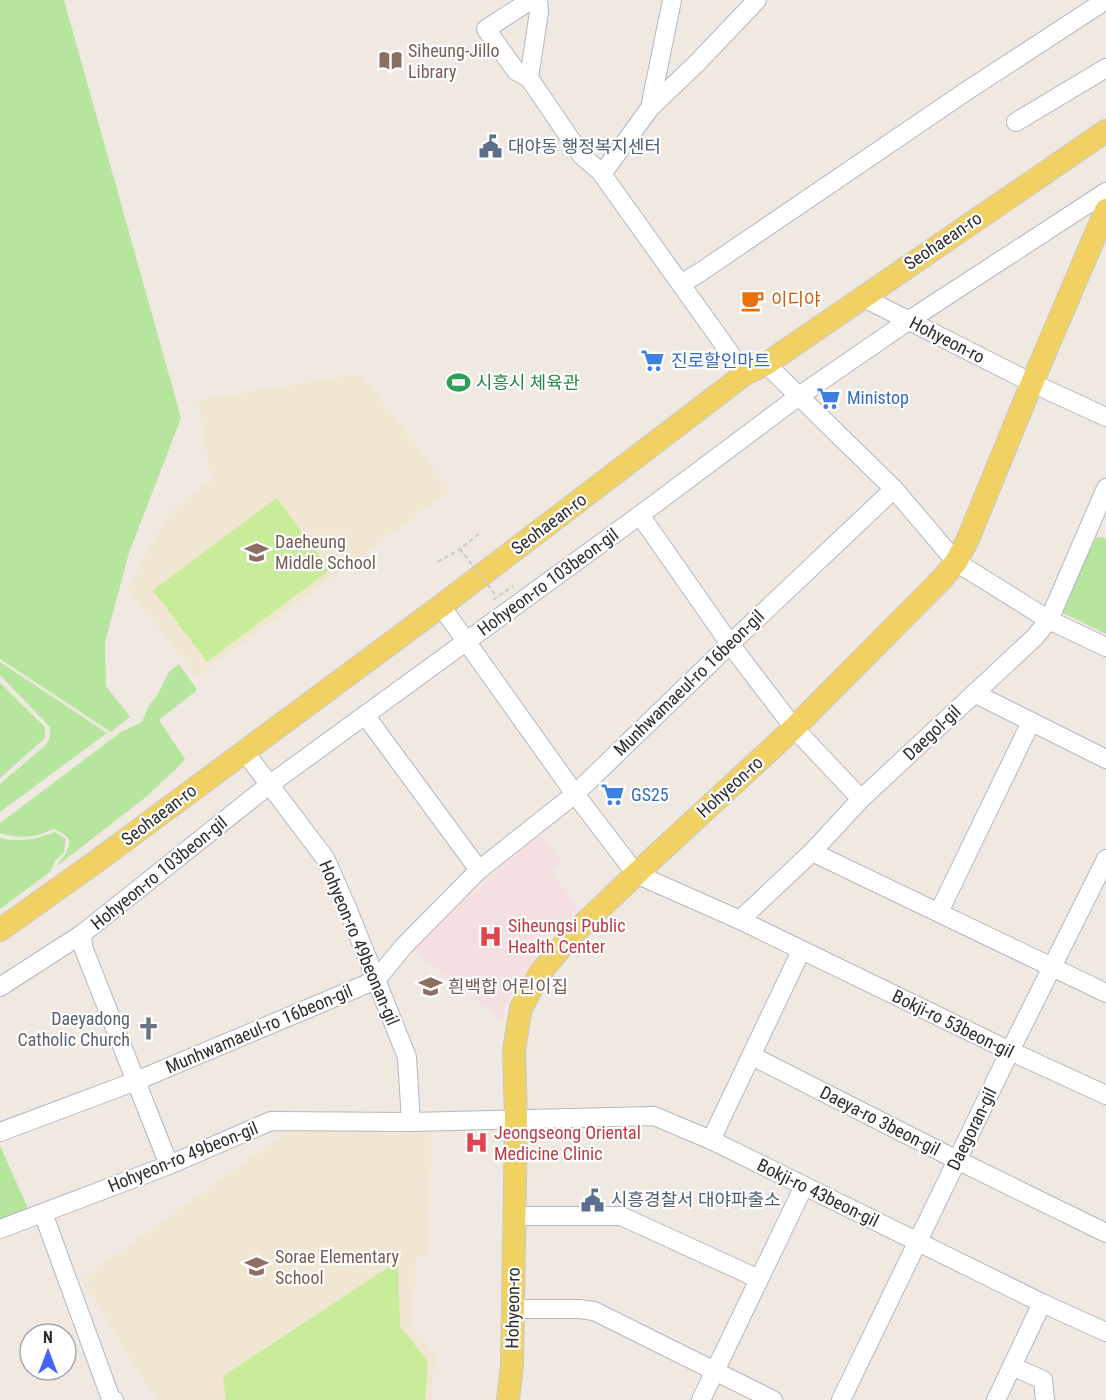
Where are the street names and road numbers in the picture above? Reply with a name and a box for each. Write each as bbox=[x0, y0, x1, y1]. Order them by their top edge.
street label: Seohaean-ro bbox=[900, 207, 985, 274]
street label: Hohyeon-ro bbox=[906, 312, 988, 367]
street label: Seohaean-ro bbox=[507, 489, 590, 559]
street label: Hohyeon-ro 103beon-gil bbox=[473, 524, 622, 640]
street label: Munhwamaeul-ro 16beon-gil bbox=[609, 605, 768, 760]
street label: Daegol-gil bbox=[899, 701, 965, 765]
street label: Hohyeon-ro bbox=[692, 752, 767, 822]
street label: Seohaean-ro bbox=[117, 780, 200, 850]
street label: Hohyeon-ro 103beon-gil bbox=[87, 811, 231, 934]
street label: Hohyeon-ro 49beonan-gil bbox=[315, 857, 404, 1028]
street label: Munhwamaeul-ro 16beon-gil bbox=[162, 980, 355, 1077]
street label: Bokji-ro 53beon-gil bbox=[889, 985, 1017, 1062]
street label: Daeya-ro 3beon-gil bbox=[817, 1081, 944, 1160]
street label: Daegoran-gil bbox=[943, 1084, 1001, 1174]
street label: Hohyeon-ro 49beon-gil bbox=[105, 1117, 261, 1196]
street label: Bokji-ro 43beon-gil bbox=[754, 1154, 882, 1231]
street label: Hohyeon-ro bbox=[501, 1267, 524, 1349]

